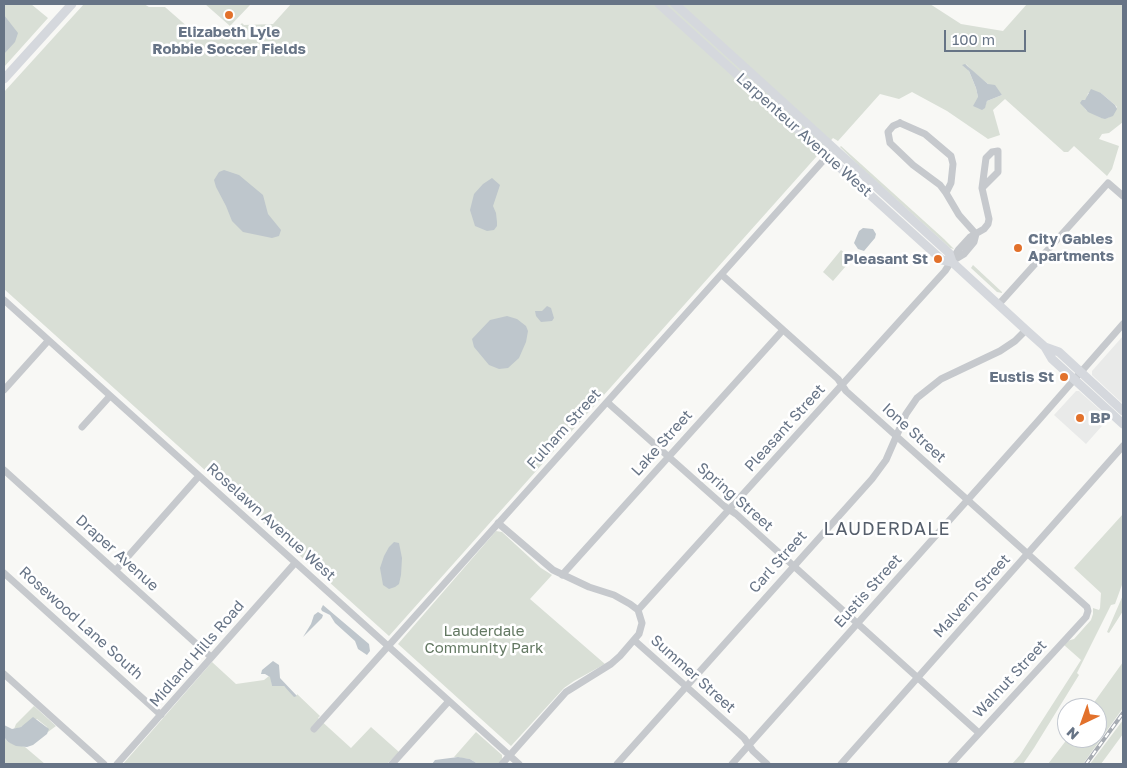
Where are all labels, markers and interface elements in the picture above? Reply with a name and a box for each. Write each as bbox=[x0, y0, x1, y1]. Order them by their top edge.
marker: Elizabeth Lyle Robbie Soccer Fields bbox=[223, 9, 235, 21]
scale bar bbox=[947, 20, 1030, 52]
place label: Elizabeth Lyle Robbie Soccer Fields bbox=[152, 23, 306, 58]
text: 100 m bbox=[952, 30, 995, 48]
street label: Larpenteur Avenue West bbox=[732, 69, 876, 201]
place label: City Gables Apartments bbox=[1028, 230, 1114, 265]
marker: City Gables Apartments bbox=[1012, 242, 1024, 254]
place label: Pleasant St bbox=[844, 250, 928, 268]
marker: Pleasant St bbox=[932, 253, 944, 265]
place label: Eustis St bbox=[989, 368, 1054, 386]
marker: Eustis St bbox=[1058, 371, 1070, 383]
street label: Pleasant Street bbox=[741, 381, 829, 475]
street label: Fulham Street bbox=[523, 385, 605, 473]
street label: Ione Street bbox=[878, 400, 950, 466]
street label: Lake Street bbox=[628, 406, 696, 480]
place label: BP bbox=[1090, 409, 1111, 427]
marker: BP bbox=[1074, 412, 1086, 424]
street label: Roselawn Avenue West bbox=[203, 459, 339, 585]
street label: Spring Street bbox=[693, 459, 777, 535]
street label: Draper Avenue bbox=[72, 511, 162, 595]
district label: LAUDERDALE bbox=[822, 518, 952, 540]
street label: Carl Street bbox=[745, 527, 811, 597]
street label: Eustis Street bbox=[830, 551, 906, 631]
street label: Malvern Street bbox=[930, 551, 1014, 641]
street label: Rosewood Lane South bbox=[15, 563, 147, 683]
street label: Midland Hills Road bbox=[146, 597, 248, 711]
park label: Lauderdale Community Park bbox=[425, 622, 543, 657]
street label: Summer Street bbox=[647, 631, 739, 717]
street label: Walnut Street bbox=[969, 636, 1051, 722]
north arrow bbox=[1057, 698, 1107, 748]
text: N bbox=[1063, 724, 1082, 744]

